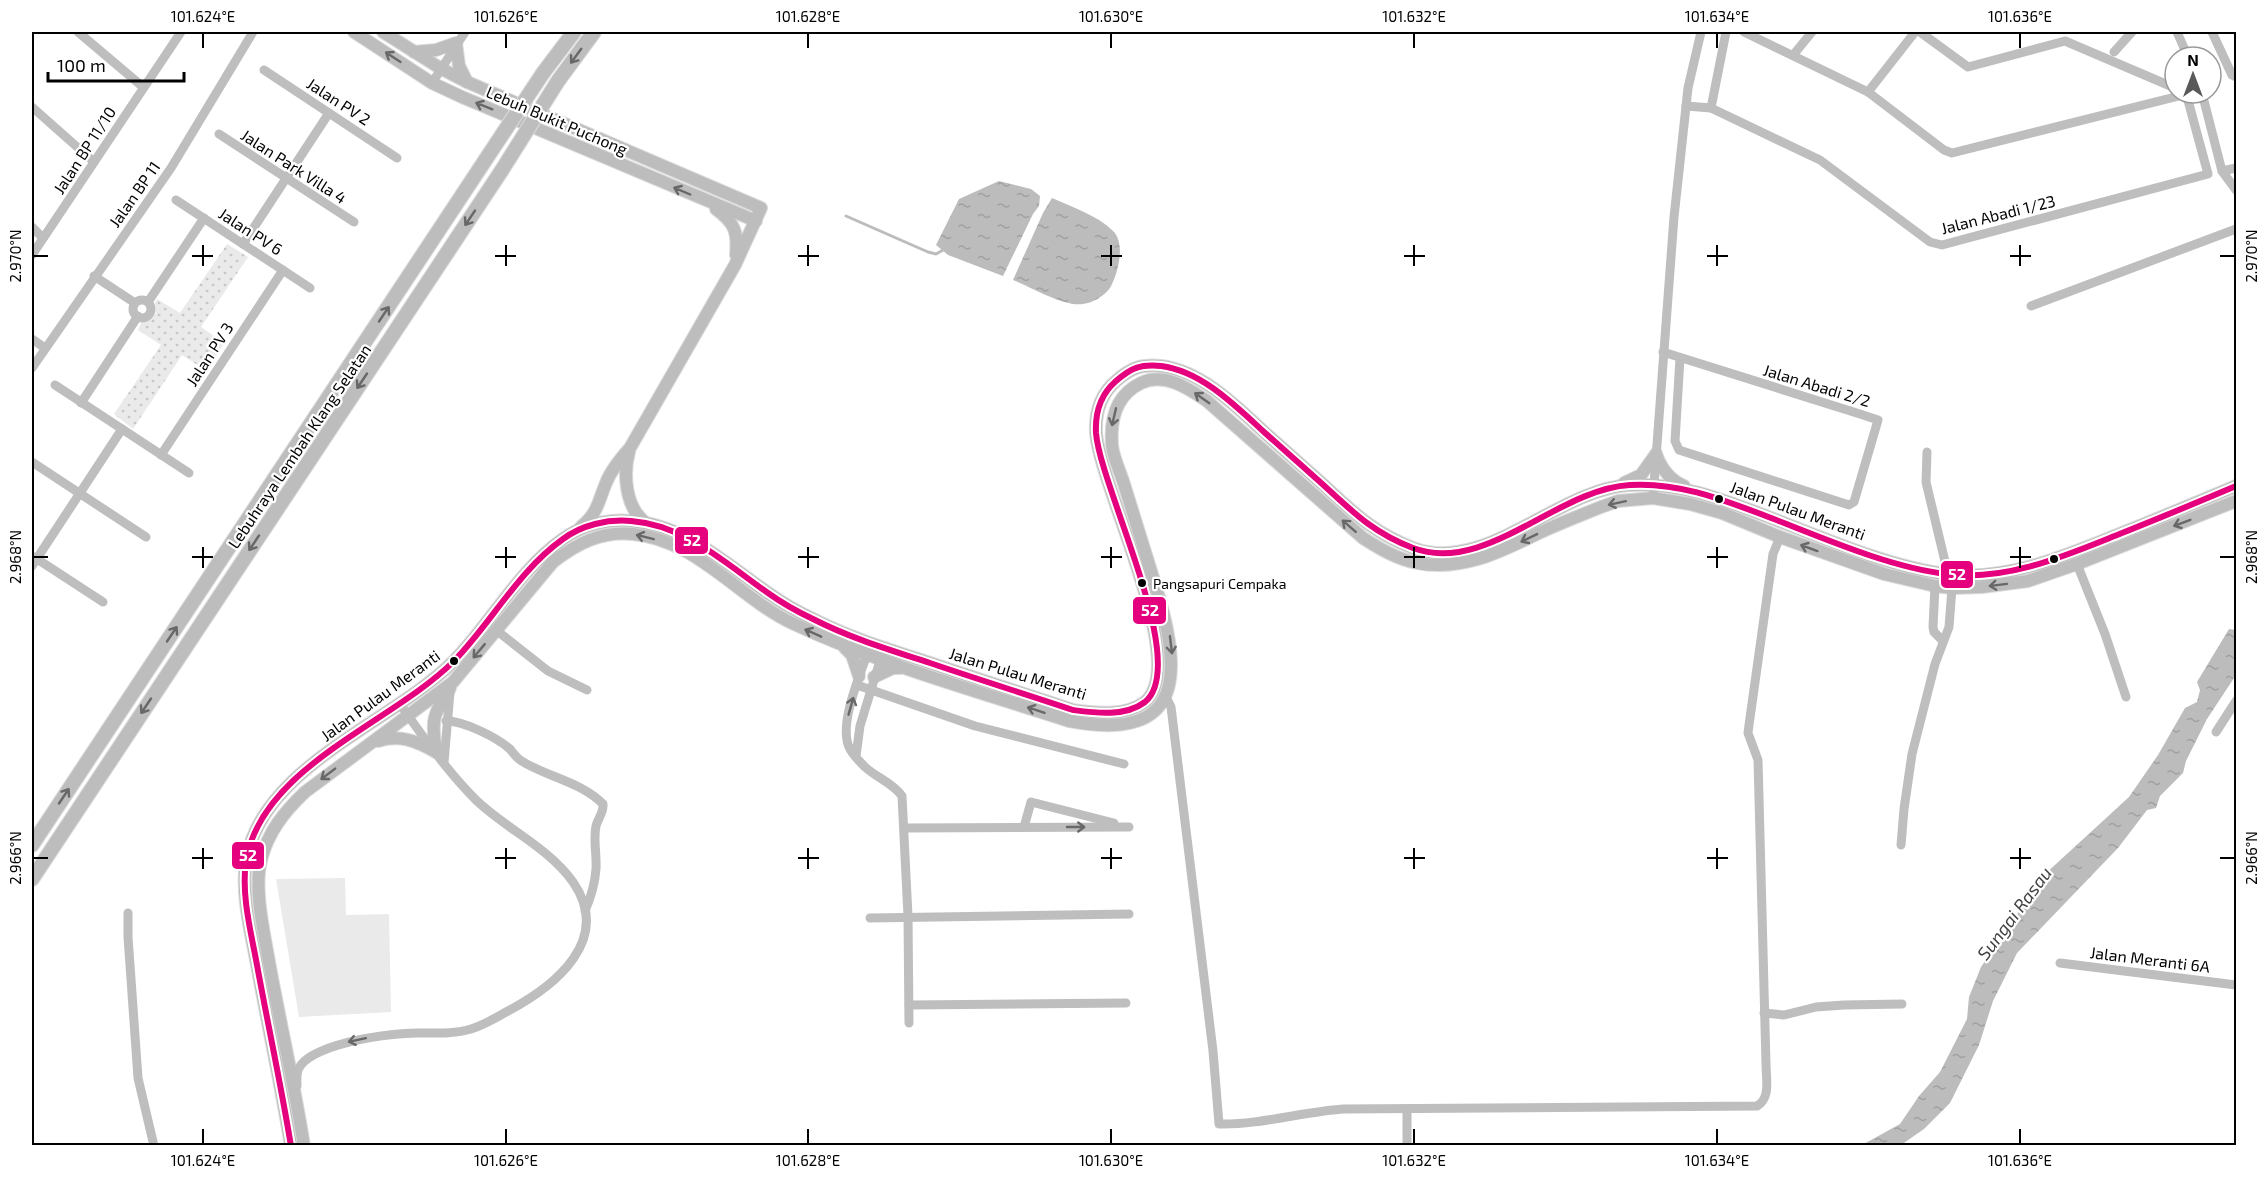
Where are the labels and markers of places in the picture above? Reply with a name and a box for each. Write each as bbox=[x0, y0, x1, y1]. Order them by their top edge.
unlabelled marker bbox=[1713, 493, 1725, 505]
unlabelled marker bbox=[2048, 553, 2060, 565]
place label: Pangsapuri Cempaka bbox=[1153, 575, 1286, 592]
marker: Pangsapuri Cempaka bbox=[1136, 577, 1148, 589]
unlabelled marker bbox=[448, 655, 460, 667]

